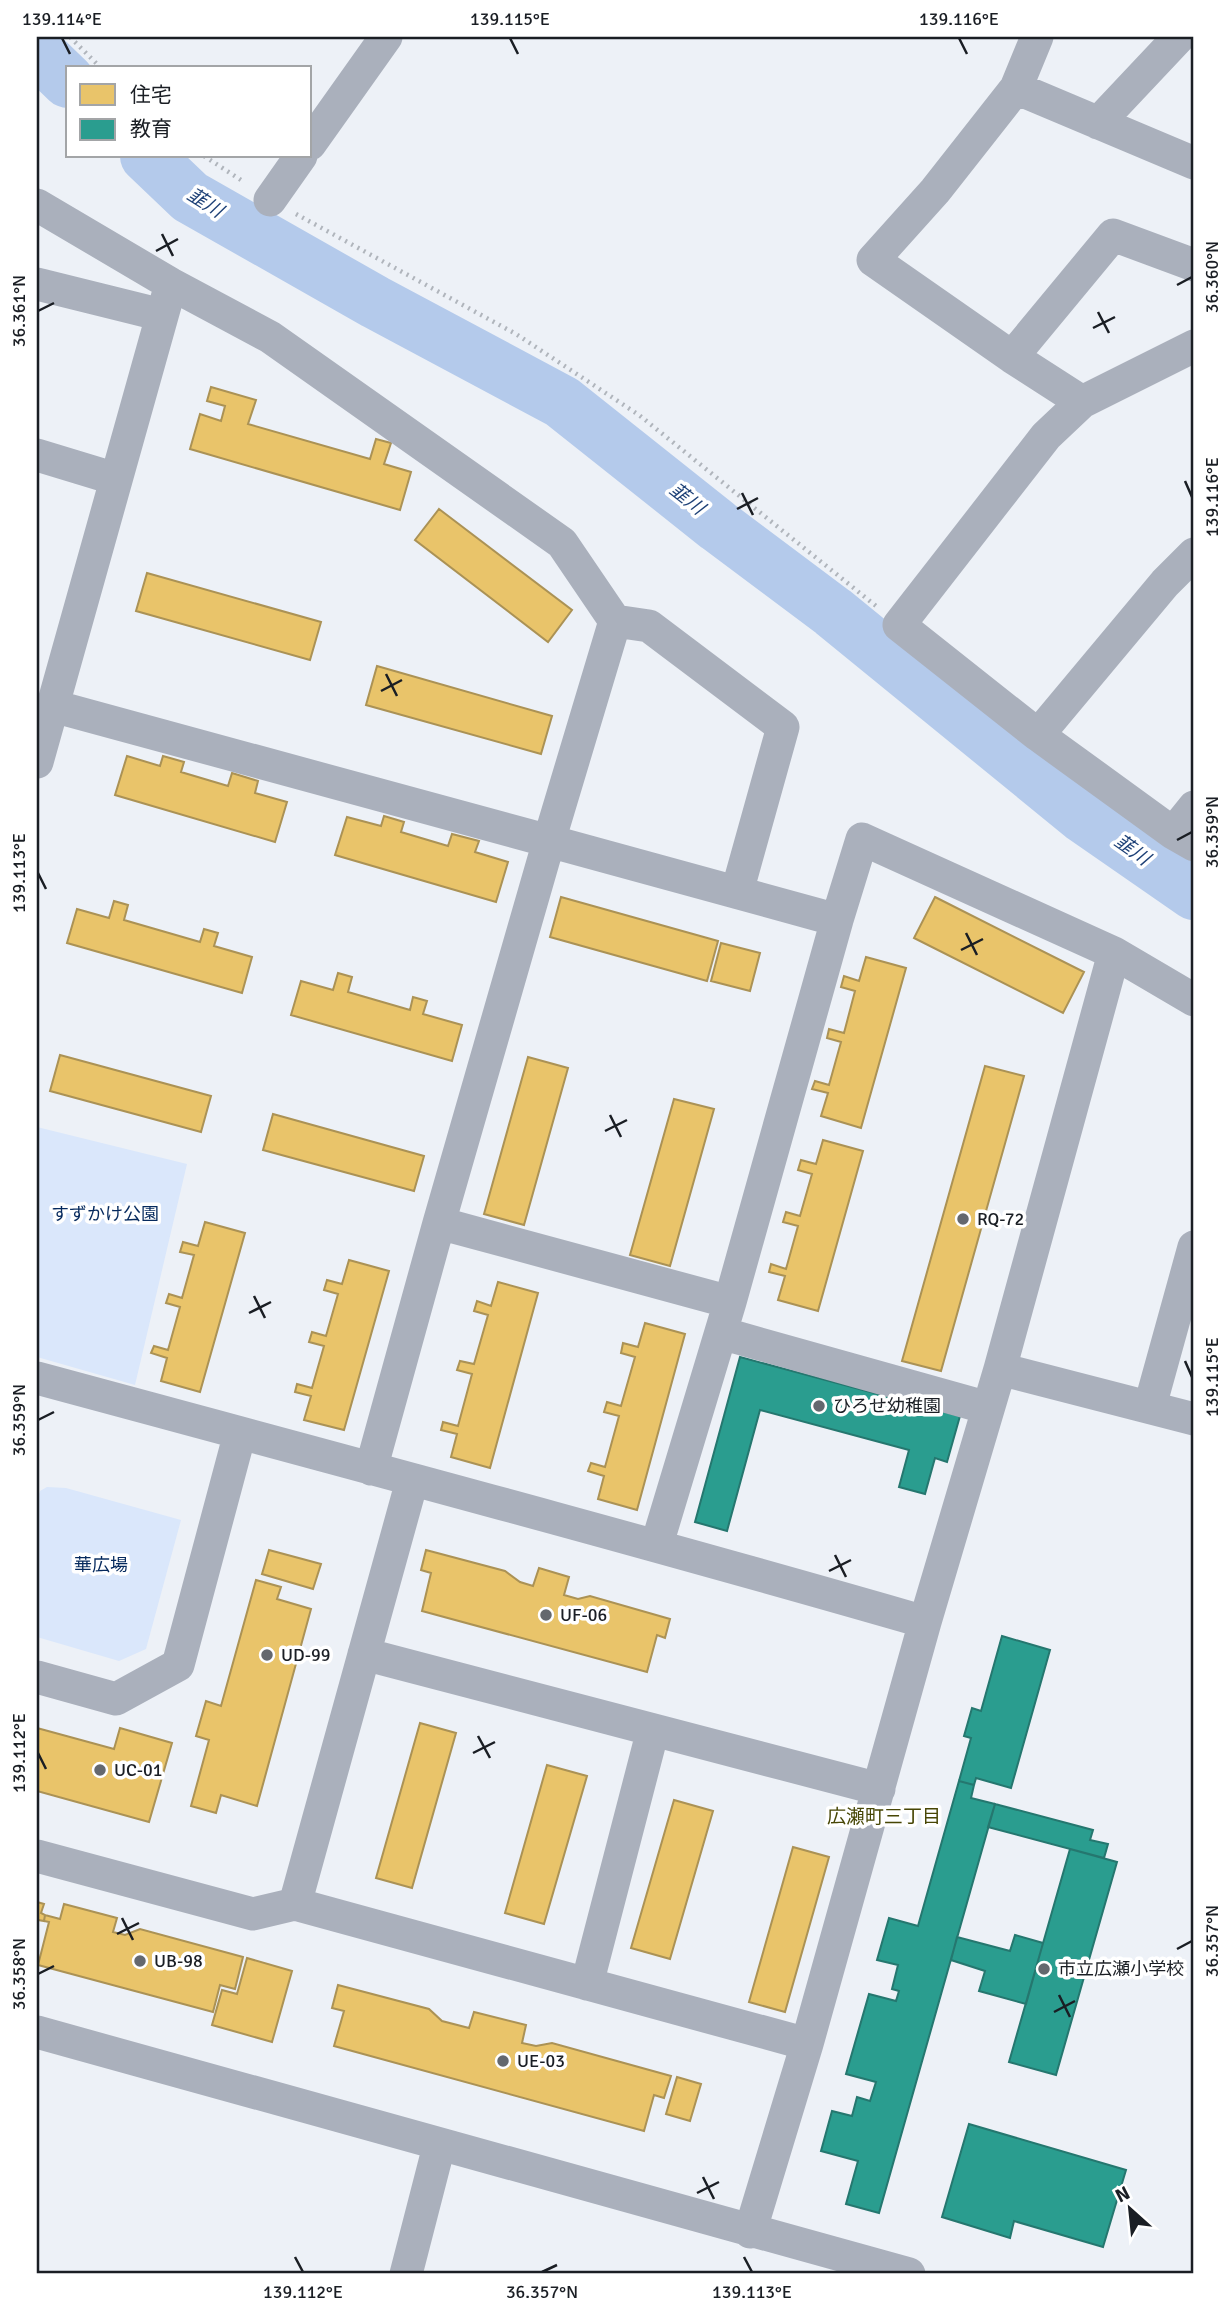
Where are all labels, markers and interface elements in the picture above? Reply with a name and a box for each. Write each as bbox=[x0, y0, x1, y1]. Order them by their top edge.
text: 139.114°E bbox=[22, 8, 102, 30]
text: 139.115°E bbox=[470, 8, 550, 30]
text: 139.116°E bbox=[919, 8, 999, 30]
legend bbox=[66, 66, 312, 158]
text: 住宅 bbox=[130, 82, 172, 108]
text: 教育 bbox=[130, 116, 172, 142]
water label: 韮川 bbox=[183, 183, 229, 224]
text: 36.360°N bbox=[1201, 241, 1223, 313]
text: 36.361°N bbox=[8, 275, 30, 347]
text: 139.116°E bbox=[1201, 457, 1223, 537]
water label: 韮川 bbox=[665, 478, 711, 521]
text: 36.359°N bbox=[1201, 796, 1223, 868]
water label: 韮川 bbox=[1110, 829, 1156, 872]
text: 139.113°E bbox=[8, 833, 30, 913]
park label: すずかけ公園 bbox=[51, 1203, 159, 1225]
place label: RQ-72 bbox=[977, 1208, 1024, 1230]
marker: RQ-72 bbox=[955, 1211, 971, 1227]
text: 139.115°E bbox=[1201, 1337, 1223, 1417]
text: 36.359°N bbox=[8, 1384, 30, 1456]
place label: ひろせ幼稚園 bbox=[833, 1395, 941, 1417]
marker: ひろせ幼稚園 bbox=[811, 1398, 827, 1414]
park label: 華広場 bbox=[74, 1554, 128, 1576]
place label: UF-06 bbox=[560, 1604, 607, 1626]
marker: UF-06 bbox=[538, 1607, 554, 1623]
place label: UD-99 bbox=[281, 1644, 330, 1666]
marker: UD-99 bbox=[259, 1647, 275, 1663]
text: 139.112°E bbox=[8, 1713, 30, 1793]
place label: UC-01 bbox=[114, 1759, 163, 1781]
marker: UC-01 bbox=[92, 1762, 108, 1778]
district label: 広瀬町三丁目 bbox=[827, 1805, 941, 1829]
text: 36.357°N bbox=[1201, 1905, 1223, 1977]
text: 36.358°N bbox=[8, 1938, 30, 2010]
place label: UB-98 bbox=[154, 1950, 203, 1972]
marker: UB-98 bbox=[132, 1953, 148, 1969]
place label: 市立広瀬小学校 bbox=[1058, 1958, 1184, 1980]
marker: 市立広瀬小学校 bbox=[1036, 1961, 1052, 1977]
place label: UE-03 bbox=[517, 2050, 565, 2072]
marker: UE-03 bbox=[495, 2053, 511, 2069]
north arrow bbox=[1094, 2174, 1164, 2244]
text: N bbox=[1111, 2181, 1134, 2208]
text: 139.112°E bbox=[263, 2281, 343, 2303]
text: 36.357°N bbox=[506, 2281, 578, 2303]
text: 139.113°E bbox=[712, 2281, 792, 2303]

